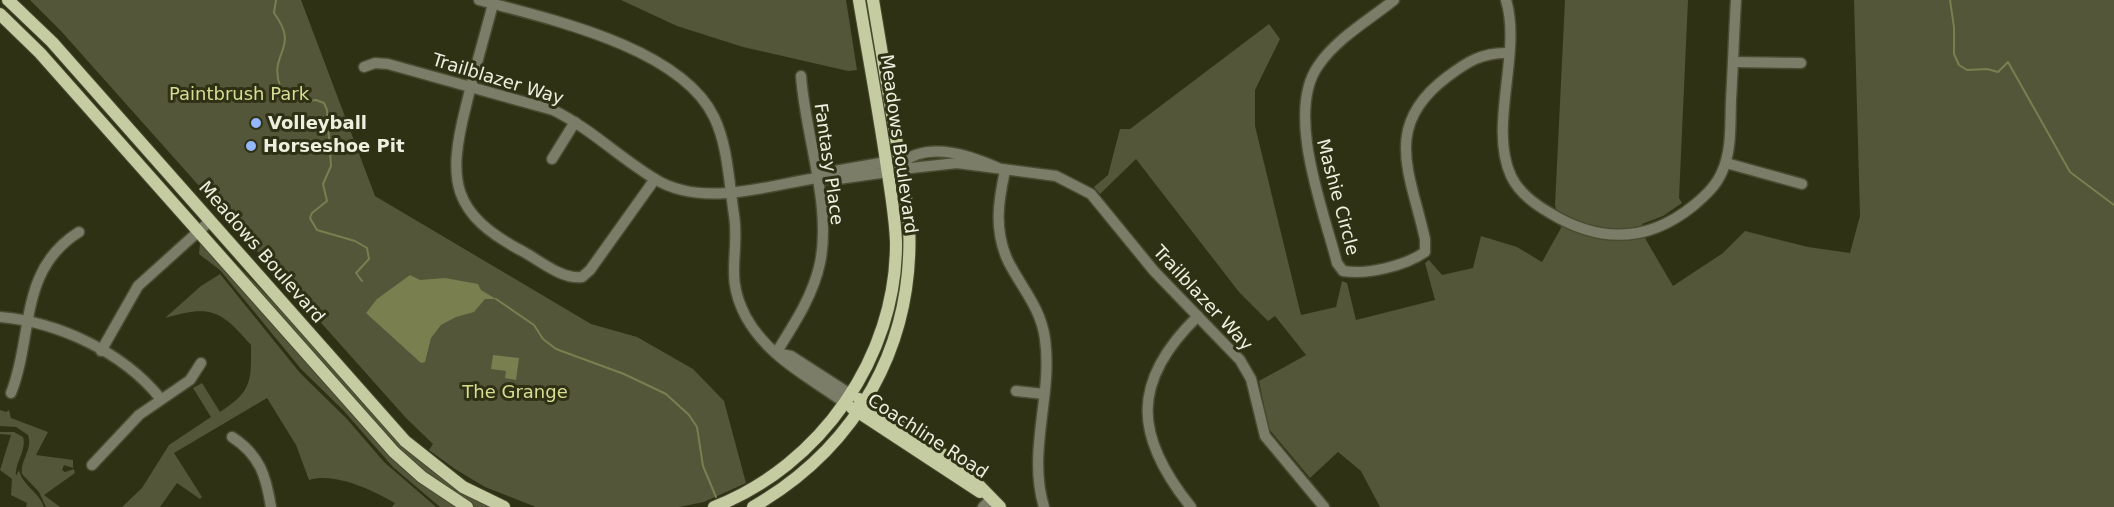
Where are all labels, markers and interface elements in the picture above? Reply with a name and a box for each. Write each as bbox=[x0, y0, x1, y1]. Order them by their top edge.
street label: Trailblazer Way bbox=[429, 48, 567, 109]
street label: Meadows Boulevard bbox=[877, 53, 922, 235]
park label: Paintbrush Park bbox=[169, 83, 310, 104]
street label: Fantasy Place bbox=[811, 102, 848, 226]
place label: Volleyball bbox=[268, 112, 367, 133]
marker: Volleyball bbox=[249, 116, 263, 130]
place label: Horseshoe Pit bbox=[263, 135, 405, 156]
street label: Mashie Circle bbox=[1313, 136, 1364, 257]
marker: Horseshoe Pit bbox=[244, 139, 258, 153]
street label: Meadows Boulevard bbox=[195, 177, 330, 327]
street label: Trailblazer Way bbox=[1149, 240, 1258, 355]
park label: The Grange bbox=[461, 381, 568, 402]
street label: Coachline Road bbox=[864, 389, 992, 482]

